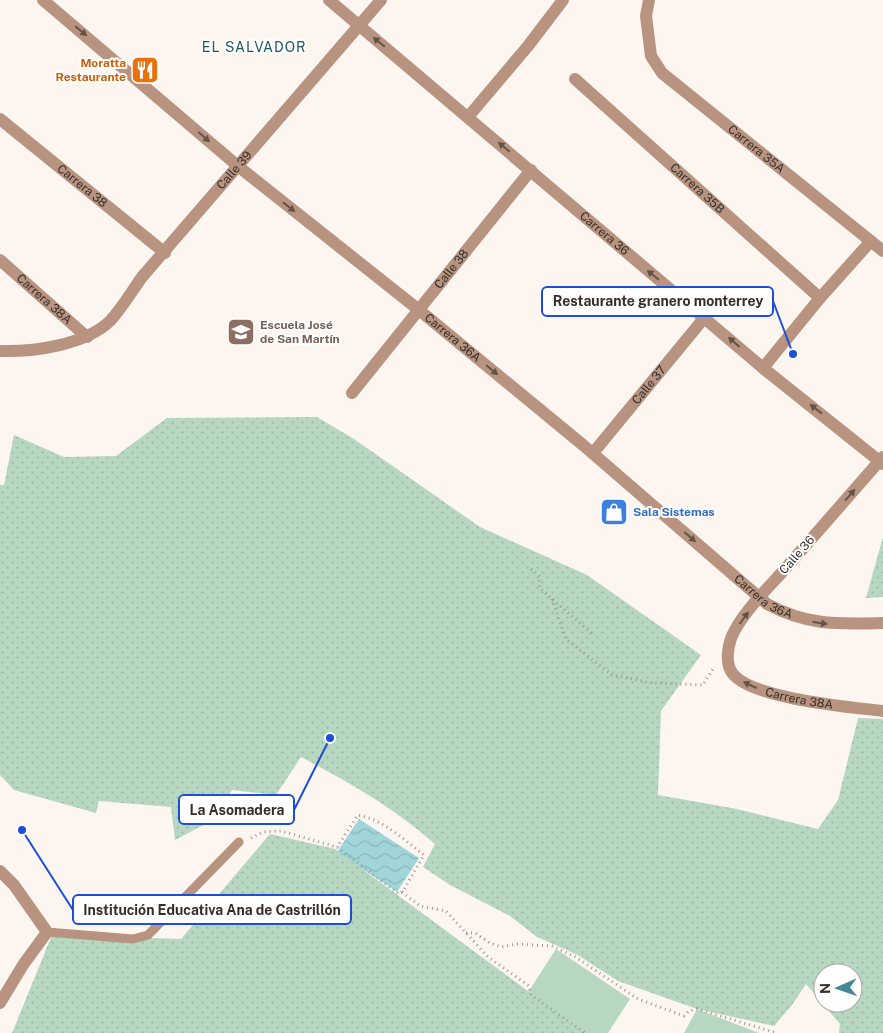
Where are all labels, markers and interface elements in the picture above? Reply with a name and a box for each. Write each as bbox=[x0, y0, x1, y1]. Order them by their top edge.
one-way arrow bbox=[74, 26, 87, 37]
one-way arrow bbox=[373, 36, 386, 47]
district label: EL SALVADOR bbox=[202, 39, 306, 55]
restaurant icon: Moratta Restaurante bbox=[130, 55, 160, 85]
place label: Moratta Restaurante bbox=[56, 56, 126, 84]
street label: Carrera 35A bbox=[725, 122, 788, 176]
one-way arrow bbox=[198, 131, 210, 142]
one-way arrow bbox=[497, 141, 510, 152]
street label: Calle 39 bbox=[214, 148, 255, 192]
street label: Carrera 35B bbox=[667, 160, 727, 216]
street label: Carrera 38 bbox=[54, 161, 110, 210]
one-way arrow bbox=[282, 201, 295, 212]
street label: Carrera 36 bbox=[577, 209, 632, 258]
street label: Calle 38 bbox=[431, 246, 472, 292]
one-way arrow bbox=[647, 270, 660, 281]
street label: Carrera 38A bbox=[14, 271, 75, 327]
callout: Restaurante granero monterrey bbox=[542, 287, 773, 316]
text: Restaurante granero monterrey bbox=[553, 293, 763, 309]
street label: Carrera 36A bbox=[422, 311, 484, 365]
school or university icon: Escuela José de San Martín bbox=[226, 317, 256, 347]
place label: Escuela José de San Martín bbox=[260, 318, 340, 346]
one-way arrow bbox=[728, 337, 740, 348]
street label: Calle 37 bbox=[629, 363, 669, 407]
one-way arrow bbox=[486, 364, 499, 375]
one-way arrow bbox=[809, 404, 823, 414]
one-way arrow bbox=[844, 489, 856, 501]
shop icon: Sala Sistemas bbox=[599, 497, 629, 527]
place label: Sala Sistemas bbox=[633, 505, 715, 519]
one-way arrow bbox=[683, 532, 696, 543]
street label: Calle 36 bbox=[777, 533, 817, 577]
street label: Carrera 36A bbox=[731, 572, 795, 622]
one-way arrow bbox=[739, 611, 749, 625]
one-way arrow bbox=[812, 619, 828, 627]
one-way arrow bbox=[743, 680, 757, 688]
street label: Carrera 38A bbox=[764, 685, 835, 712]
callout: La Asomadera bbox=[179, 795, 294, 824]
text: La Asomadera bbox=[189, 802, 285, 818]
callout: Institución Educativa Ana de Castrillón bbox=[73, 895, 351, 924]
text: Institución Educativa Ana de Castrillón bbox=[83, 902, 341, 918]
north arrow bbox=[813, 963, 863, 1013]
text: N bbox=[817, 983, 833, 994]

